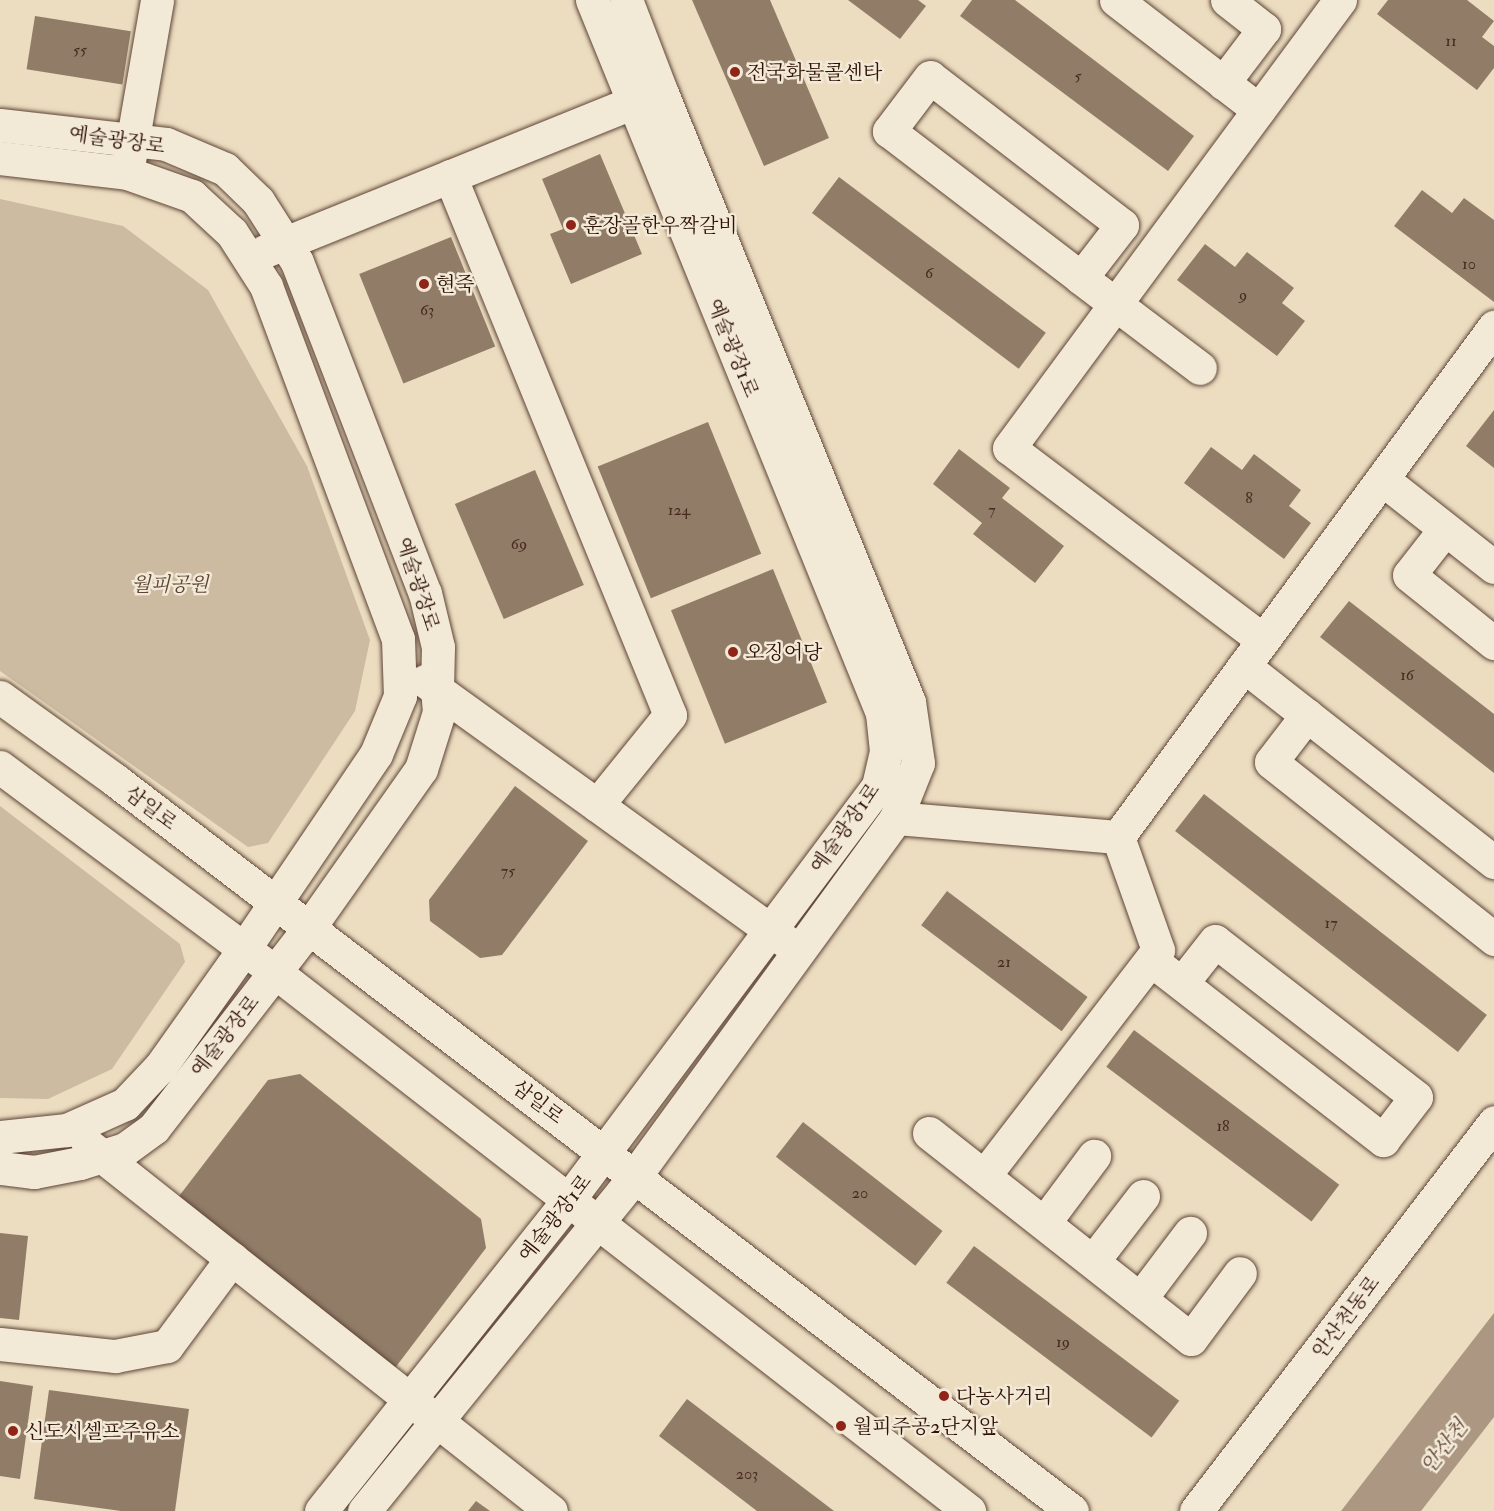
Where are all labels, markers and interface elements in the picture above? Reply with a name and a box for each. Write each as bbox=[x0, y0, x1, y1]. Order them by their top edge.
house number: 11 bbox=[1445, 31, 1457, 51]
house number: 55 bbox=[73, 40, 87, 60]
place label: 전국화물콜센타 bbox=[747, 60, 882, 84]
marker: 전국화물콜센타 bbox=[728, 65, 742, 79]
house number: 5 bbox=[1074, 66, 1082, 86]
street label: 예술광장로 bbox=[68, 121, 166, 159]
place label: 훈장골한우짝갈비 bbox=[583, 213, 738, 237]
marker: 훈장골한우짝갈비 bbox=[564, 218, 578, 232]
house number: 10 bbox=[1462, 254, 1476, 274]
house number: 6 bbox=[925, 263, 933, 283]
place label: 현죽 bbox=[436, 272, 475, 296]
marker: 현죽 bbox=[417, 277, 431, 291]
house number: 9 bbox=[1239, 285, 1247, 305]
street label: 예술광장1로 bbox=[702, 295, 764, 401]
house number: 63 bbox=[420, 300, 434, 320]
house number: 8 bbox=[1245, 488, 1253, 508]
house number: 124 bbox=[668, 500, 690, 520]
house number: 7 bbox=[988, 500, 996, 520]
street label: 예술광장로 bbox=[392, 534, 444, 634]
house number: 69 bbox=[511, 534, 527, 554]
park label: 월피공원 bbox=[131, 572, 209, 596]
place label: 오징어당 bbox=[745, 640, 822, 664]
marker: 오징어당 bbox=[726, 645, 740, 659]
house number: 16 bbox=[1400, 665, 1414, 685]
street label: 예술광장1로 bbox=[805, 779, 885, 877]
street label: 삼일로 bbox=[121, 781, 181, 835]
house number: 75 bbox=[501, 861, 515, 881]
house number: 17 bbox=[1324, 913, 1338, 933]
house number: 21 bbox=[997, 952, 1011, 972]
street label: 예술광장로 bbox=[186, 991, 264, 1081]
street label: 삼일로 bbox=[508, 1075, 568, 1129]
house number: 18 bbox=[1216, 1116, 1230, 1136]
street label: 예술광장1로 bbox=[514, 1170, 596, 1266]
house number: 20 bbox=[852, 1183, 868, 1203]
street label: 안산천동로 bbox=[1307, 1271, 1385, 1363]
house number: 19 bbox=[1056, 1332, 1070, 1352]
place label: 다농사거리 bbox=[956, 1384, 1053, 1408]
marker: 다농사거리 bbox=[937, 1389, 951, 1403]
place label: 월피주공2단지앞 bbox=[853, 1414, 998, 1438]
water label: 안산천 bbox=[1416, 1415, 1474, 1479]
place label: 신도시셀프주유소 bbox=[25, 1419, 180, 1443]
marker: 월피주공2단지앞 bbox=[834, 1419, 848, 1433]
marker: 신도시셀프주유소 bbox=[6, 1424, 20, 1438]
house number: 203 bbox=[736, 1464, 758, 1484]

